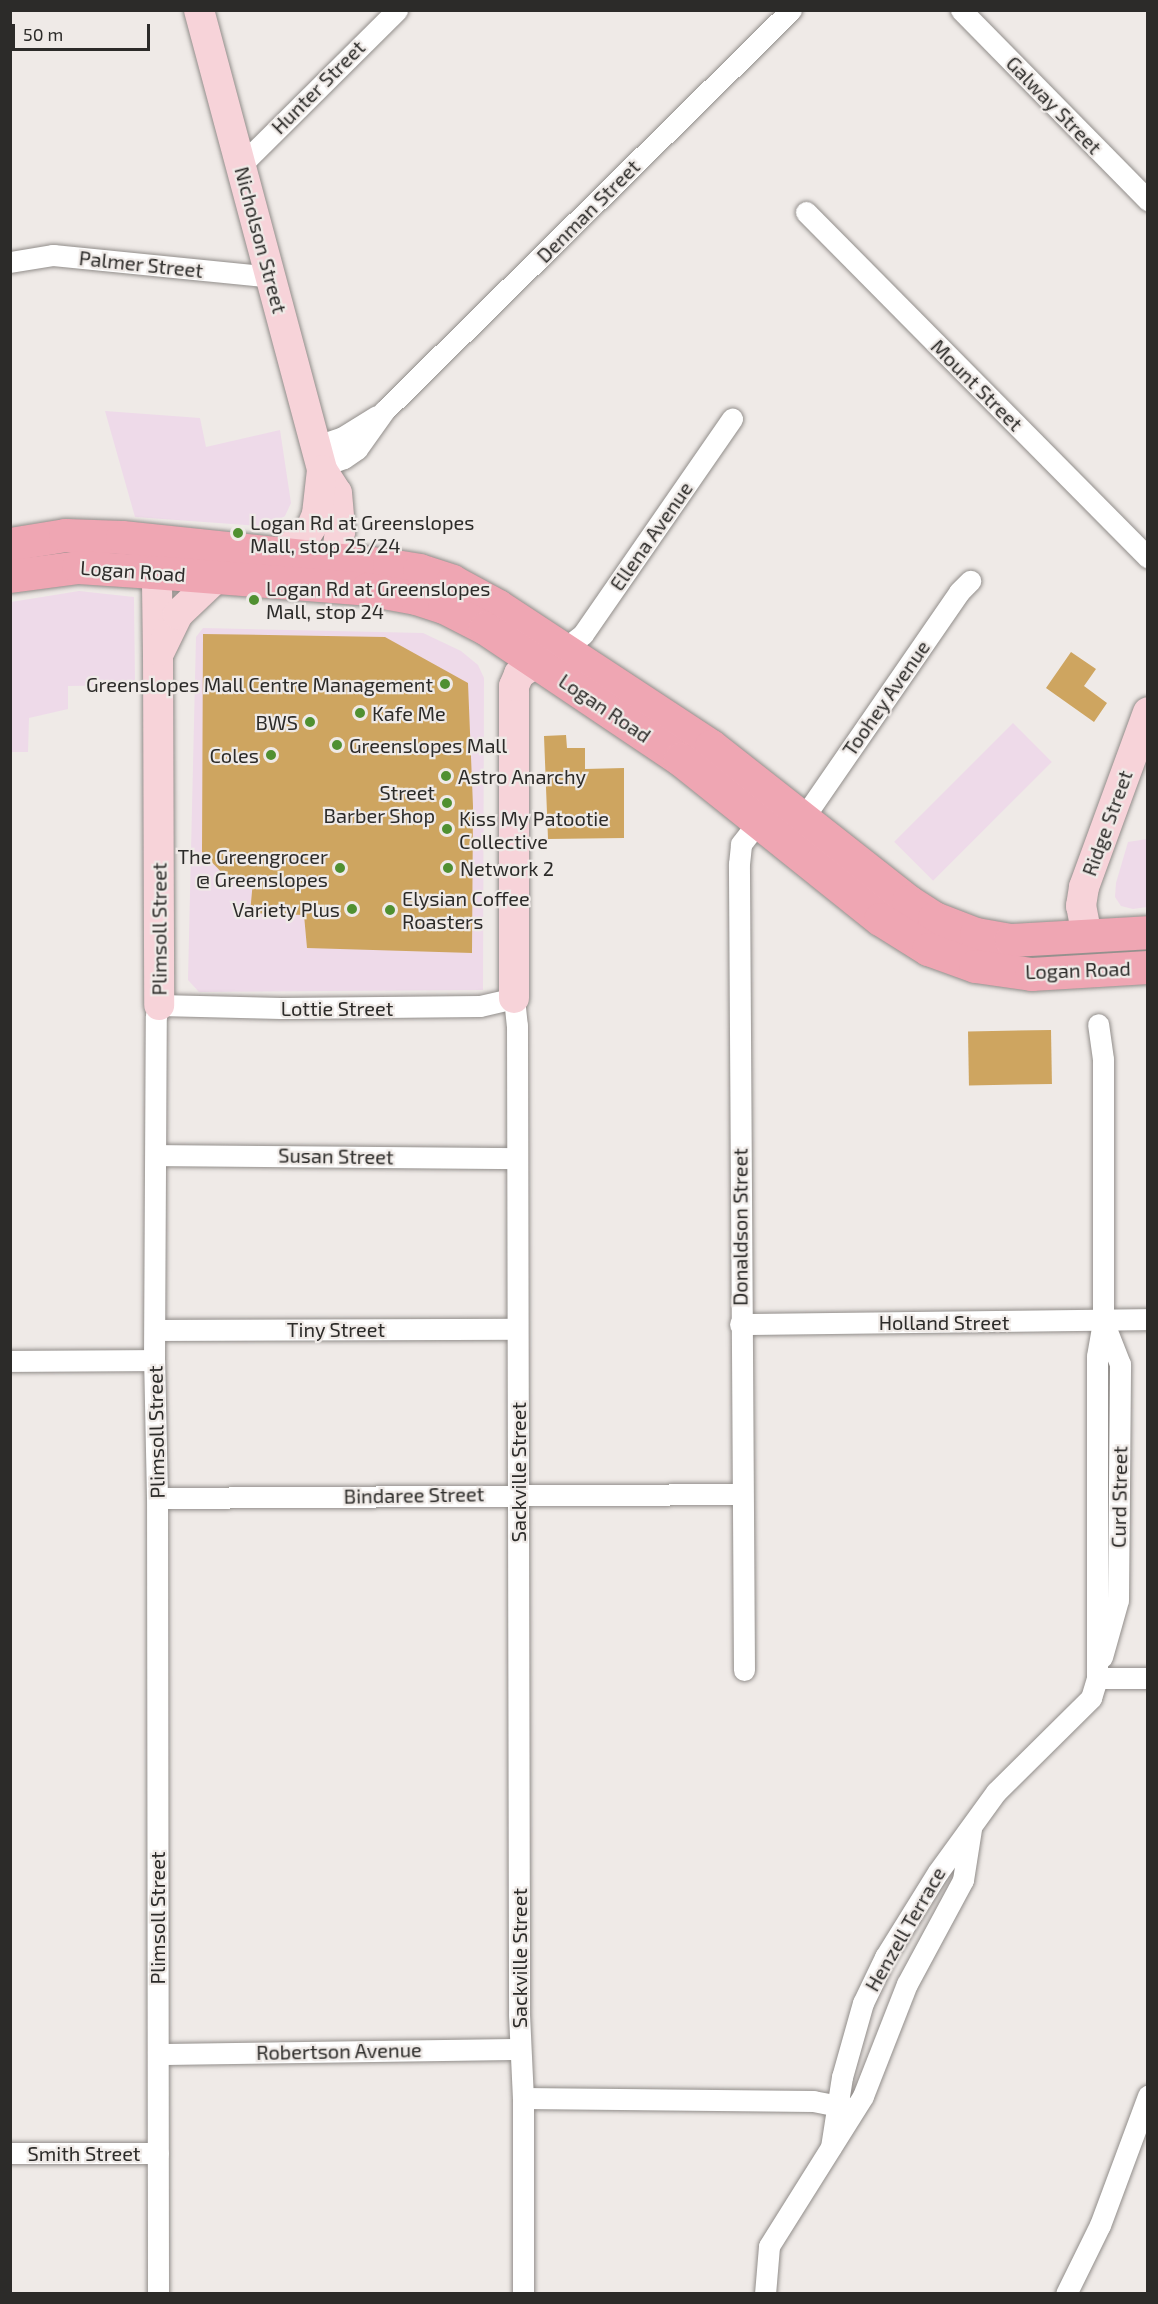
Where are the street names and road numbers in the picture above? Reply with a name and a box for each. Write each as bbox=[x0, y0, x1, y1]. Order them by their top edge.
street label: Hunter Street bbox=[266, 35, 370, 139]
street label: Galway Street bbox=[1001, 51, 1107, 159]
street label: Denman Street bbox=[532, 155, 644, 267]
street label: Nicholson Street bbox=[230, 164, 292, 316]
street label: Palmer Street bbox=[78, 246, 204, 282]
street label: Mount Street bbox=[926, 334, 1028, 436]
street label: Ellena Avenue bbox=[604, 477, 698, 595]
street label: Logan Road bbox=[79, 555, 187, 587]
street label: Toohey Avenue bbox=[837, 635, 935, 761]
street label: Logan Road bbox=[554, 668, 656, 748]
street label: Ridge Street bbox=[1077, 767, 1137, 879]
street label: Plimsoll Street bbox=[147, 862, 171, 996]
street label: Logan Road bbox=[1025, 956, 1131, 984]
street label: Lottie Street bbox=[281, 996, 393, 1020]
street label: Susan Street bbox=[278, 1143, 394, 1169]
street label: Donaldson Street bbox=[728, 1148, 752, 1306]
street label: Holland Street bbox=[879, 1310, 1009, 1334]
street label: Tiny Street bbox=[287, 1317, 385, 1341]
street label: Plimsoll Street bbox=[143, 1365, 169, 1499]
street label: Sackville Street bbox=[506, 1402, 530, 1542]
street label: Curd Street bbox=[1106, 1446, 1132, 1548]
street label: Bindaree Street bbox=[343, 1482, 485, 1508]
street label: Plimsoll Street bbox=[145, 1851, 169, 1985]
street label: Henzell Terrace bbox=[859, 1862, 951, 1996]
street label: Sackville Street bbox=[507, 1888, 531, 2028]
street label: Robertson Avenue bbox=[256, 2038, 422, 2064]
street label: Smith Street bbox=[28, 2141, 140, 2165]

